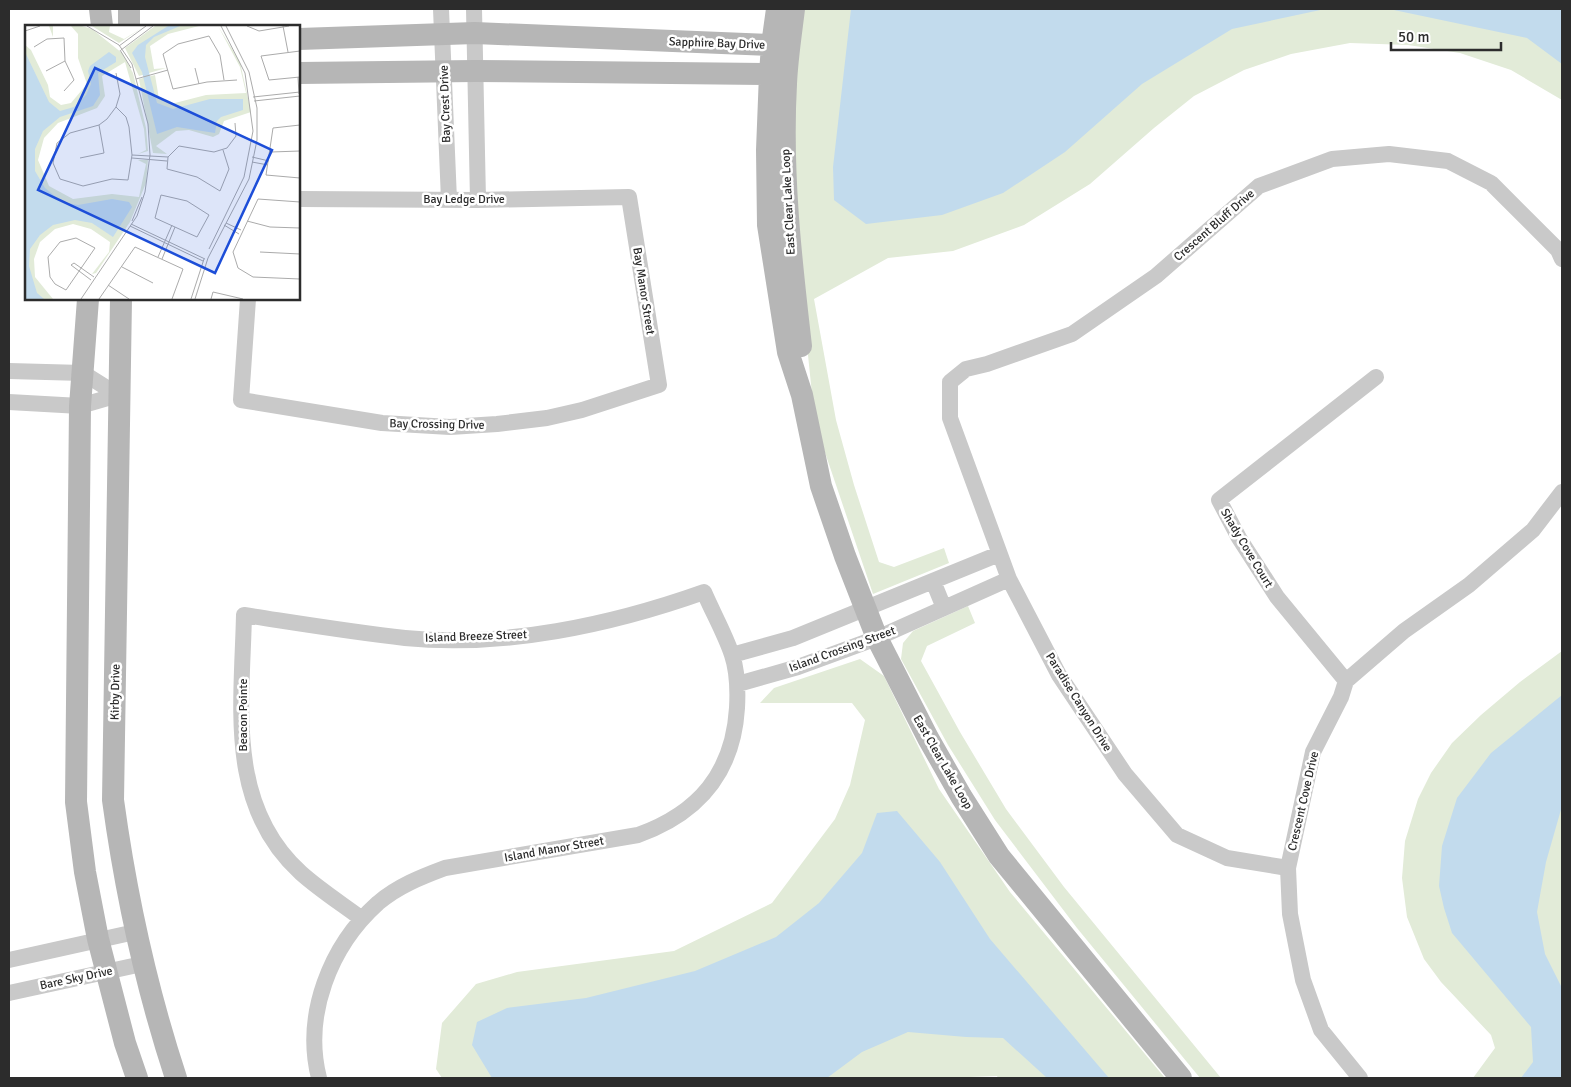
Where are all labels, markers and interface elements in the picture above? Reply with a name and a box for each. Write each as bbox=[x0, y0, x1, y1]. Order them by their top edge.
scale bar bbox=[1391, 20, 1501, 52]
inset map bbox=[25, 25, 300, 300]
text: 50 m bbox=[1398, 28, 1429, 46]
street label: Sapphire Bay Drive bbox=[669, 34, 765, 53]
street label: Bay Crest Drive bbox=[437, 65, 454, 143]
street label: East Clear Lake Loop bbox=[778, 149, 799, 255]
street label: Crescent Bluff Drive bbox=[1171, 186, 1258, 265]
street label: Bay Ledge Drive bbox=[423, 192, 505, 207]
street label: Bay Manor Street bbox=[629, 246, 658, 336]
street label: Bay Crossing Drive bbox=[389, 416, 485, 433]
street label: Shady Cove Court bbox=[1217, 506, 1276, 591]
street label: Island Crossing Street bbox=[787, 623, 897, 676]
street label: Island Breeze Street bbox=[425, 627, 527, 646]
street label: Paradise Canyon Drive bbox=[1042, 650, 1115, 754]
street label: Kirby Drive bbox=[108, 664, 123, 720]
street label: Beacon Pointe bbox=[236, 679, 251, 751]
street label: East Clear Lake Loop bbox=[910, 713, 976, 812]
street label: Crescent Cove Drive bbox=[1285, 750, 1322, 852]
street label: Island Manor Street bbox=[503, 833, 605, 866]
street label: Bare Sky Drive bbox=[38, 963, 114, 994]

